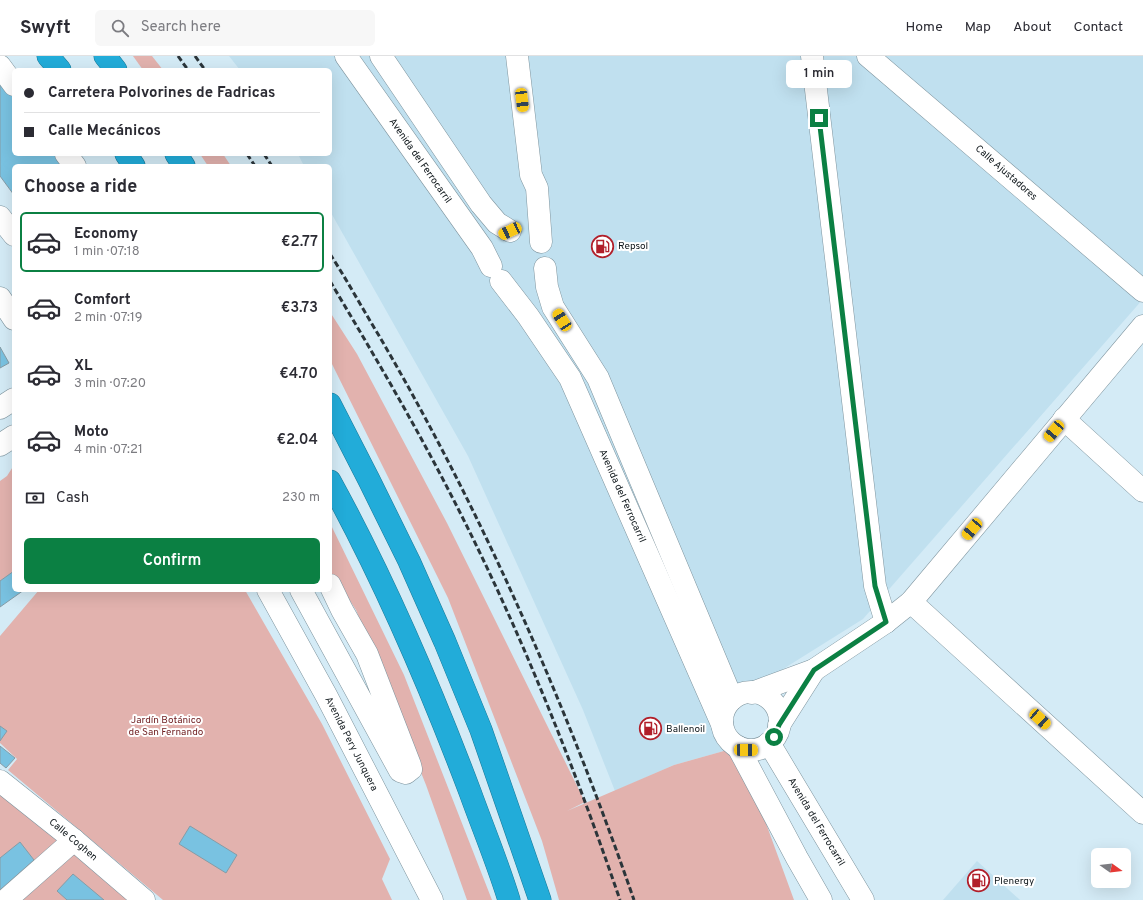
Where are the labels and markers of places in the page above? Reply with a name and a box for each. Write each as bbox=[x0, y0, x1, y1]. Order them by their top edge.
fuel station icon: Repsol bbox=[590, 233, 616, 259]
place label: Repsol bbox=[618, 240, 648, 253]
fuel station icon: Ballenoil bbox=[637, 716, 663, 742]
place label: Ballenoil bbox=[666, 723, 705, 736]
fuel station icon: Plenergy bbox=[966, 868, 992, 894]
place label: Plenergy bbox=[994, 875, 1034, 888]

